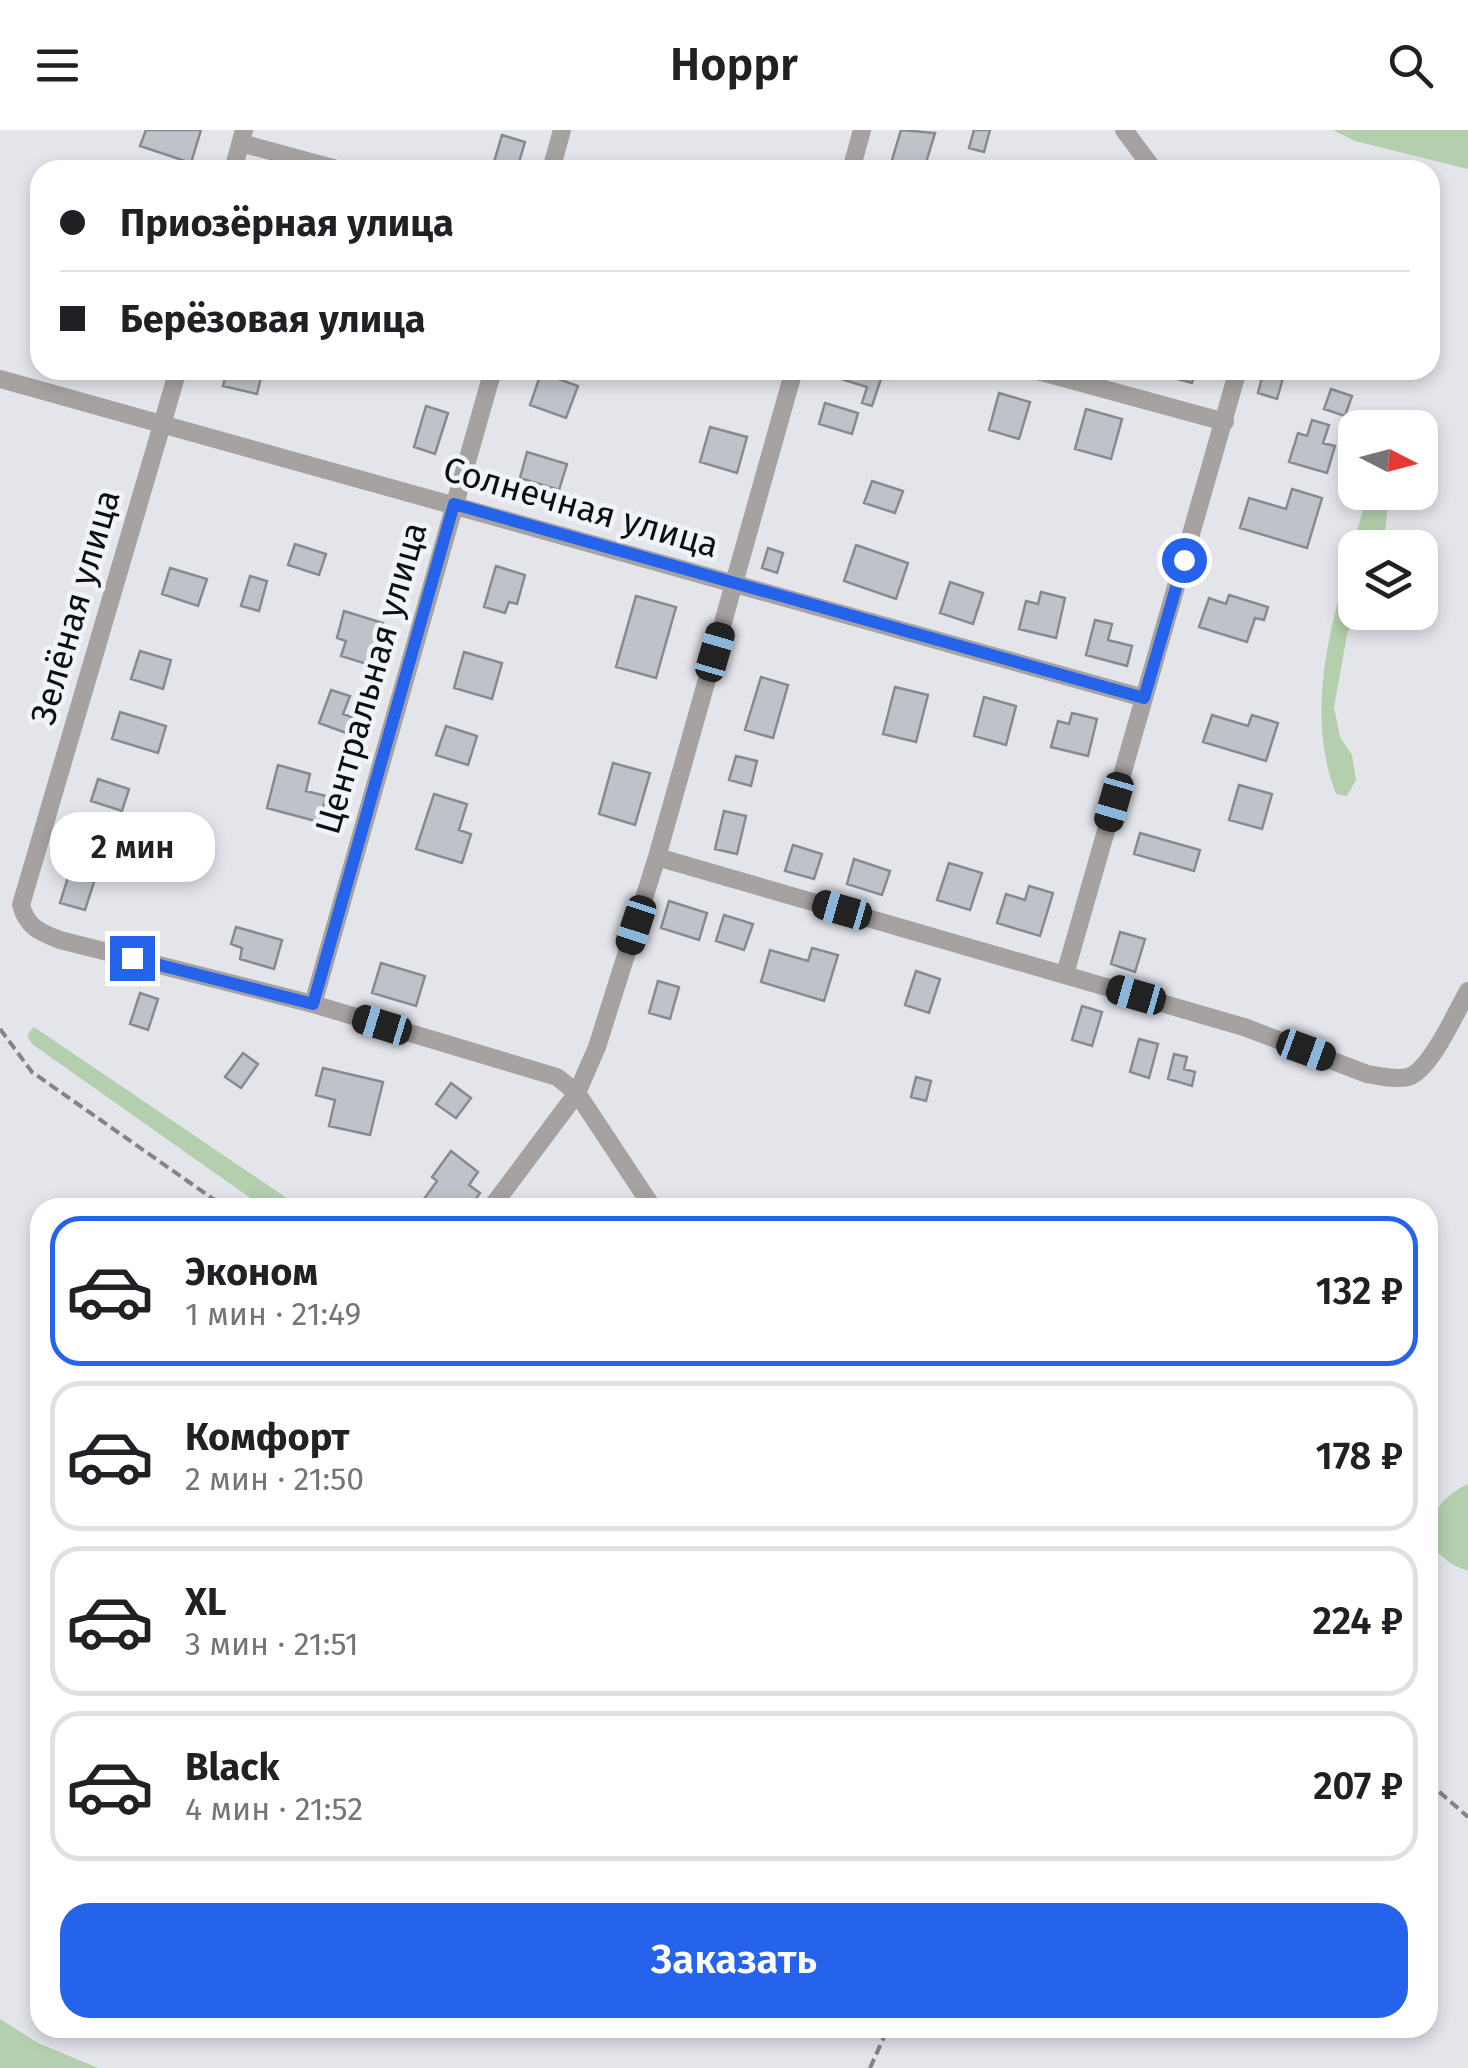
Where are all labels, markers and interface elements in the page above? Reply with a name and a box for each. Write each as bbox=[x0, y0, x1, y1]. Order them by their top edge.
icon: menu bbox=[30, 38, 85, 93]
text: Hoppr bbox=[670, 38, 798, 92]
icon: search bbox=[1383, 38, 1438, 93]
text: Приозёрная улица bbox=[120, 200, 454, 246]
text: Берёзовая улица bbox=[120, 296, 425, 342]
north arrow bbox=[1338, 410, 1438, 510]
map controls bbox=[1338, 410, 1438, 630]
street label: Солнечная улица bbox=[439, 448, 723, 566]
street label: Зелёная улица bbox=[21, 485, 129, 729]
street label: Центральная улица bbox=[306, 517, 436, 839]
button: layers bbox=[1338, 530, 1438, 630]
route start bbox=[1162, 538, 1207, 583]
car bbox=[692, 619, 738, 685]
car bbox=[1091, 769, 1137, 835]
callout: 2 мин bbox=[49, 813, 214, 883]
text: 2 мин bbox=[91, 828, 174, 866]
car bbox=[809, 887, 875, 933]
car bbox=[612, 892, 660, 958]
route end bbox=[110, 936, 155, 981]
car bbox=[1103, 972, 1169, 1018]
car bbox=[349, 1002, 415, 1048]
car bbox=[1273, 1026, 1339, 1074]
icon: car bbox=[65, 1246, 155, 1336]
text: Эконом bbox=[185, 1249, 318, 1295]
text: 132 ₽ bbox=[1315, 1268, 1403, 1314]
text: 1 мин · 21:49 bbox=[185, 1295, 361, 1333]
icon: car bbox=[65, 1411, 155, 1501]
text: Комфорт bbox=[185, 1414, 349, 1460]
text: 178 ₽ bbox=[1315, 1433, 1403, 1479]
text: 2 мин · 21:50 bbox=[185, 1460, 364, 1498]
icon: car bbox=[65, 1576, 155, 1666]
text: XL bbox=[185, 1579, 227, 1625]
text: 224 ₽ bbox=[1312, 1598, 1403, 1644]
text: 3 мин · 21:51 bbox=[185, 1625, 359, 1663]
icon: car bbox=[65, 1741, 155, 1831]
text: Black bbox=[185, 1744, 280, 1790]
text: 207 ₽ bbox=[1313, 1763, 1403, 1809]
text: 4 мин · 21:52 bbox=[185, 1790, 363, 1828]
button: Заказать bbox=[60, 1903, 1408, 2018]

